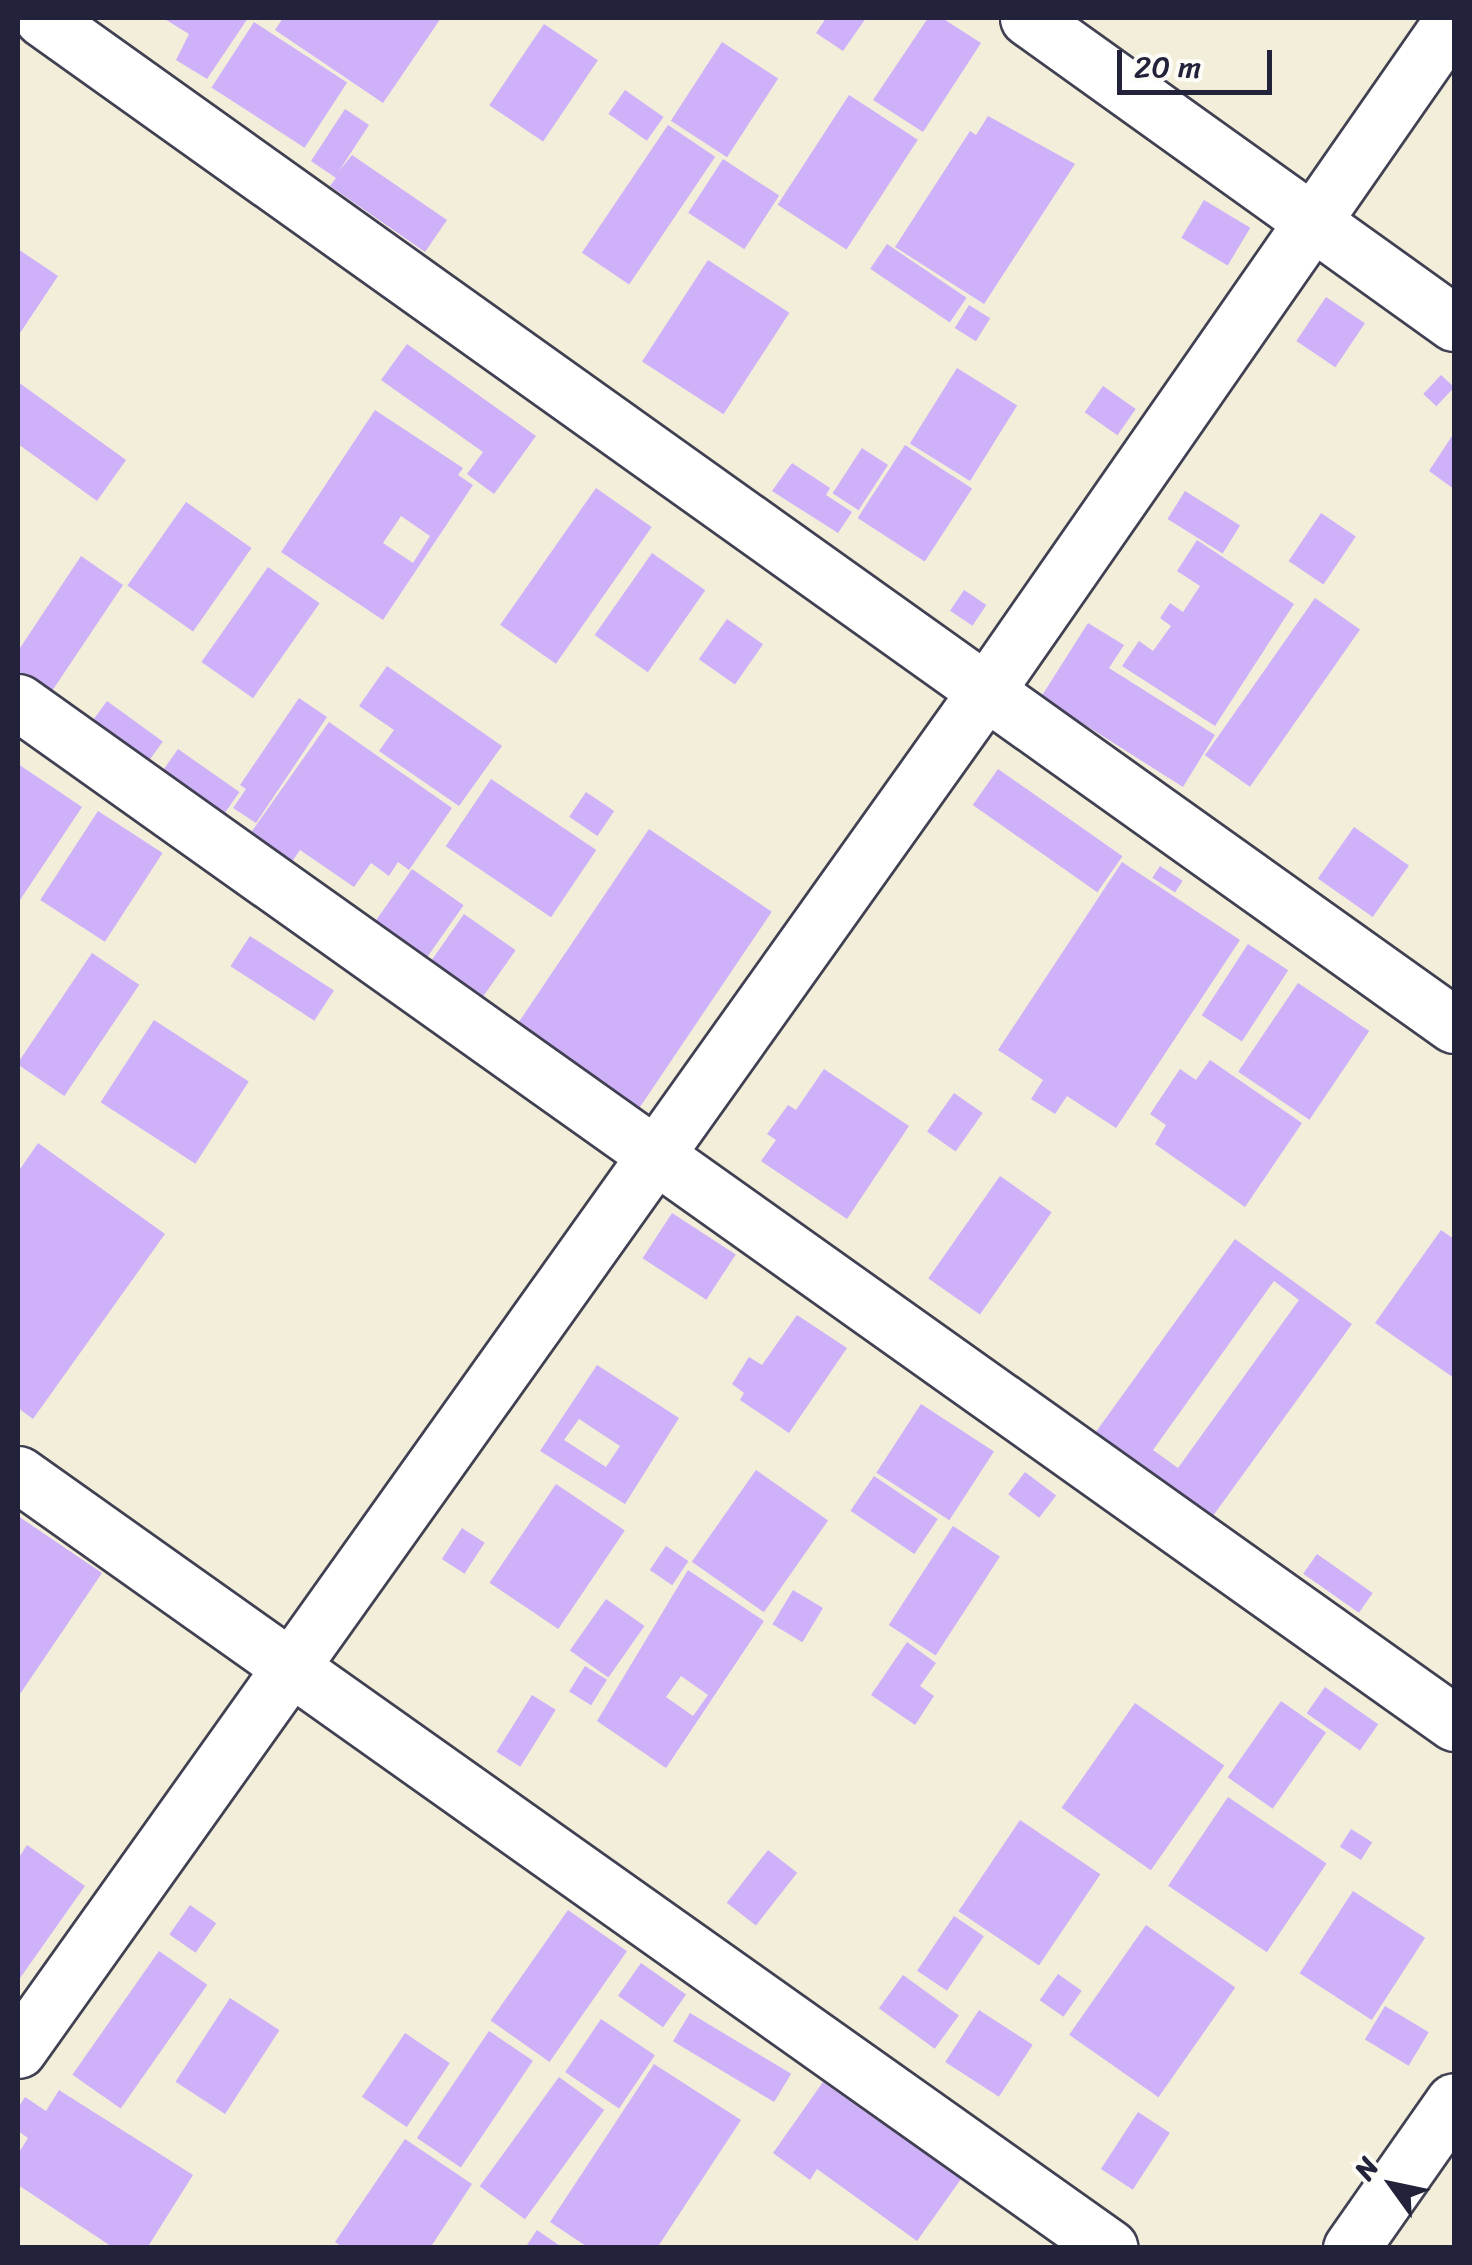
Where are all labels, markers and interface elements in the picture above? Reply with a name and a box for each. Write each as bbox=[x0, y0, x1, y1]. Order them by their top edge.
scale bar bbox=[1122, 30, 1277, 92]
text: 20 m bbox=[1134, 40, 1201, 94]
north arrow bbox=[1342, 2135, 1442, 2235]
text: N bbox=[1341, 2147, 1392, 2190]

